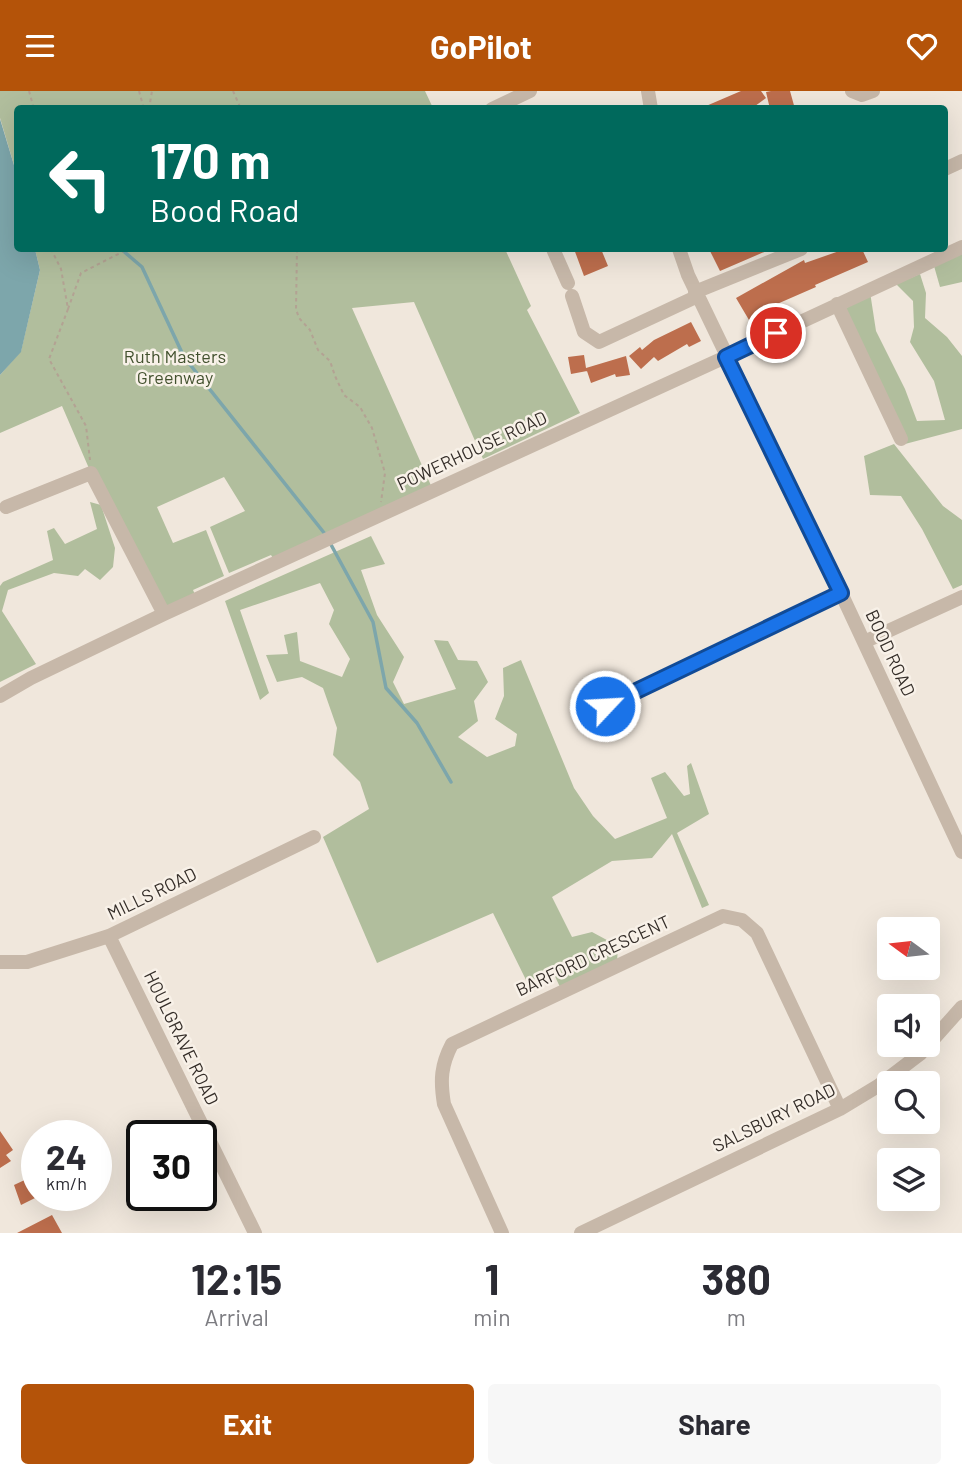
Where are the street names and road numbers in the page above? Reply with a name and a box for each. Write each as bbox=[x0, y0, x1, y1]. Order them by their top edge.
street label: POWERHOUSE ROAD bbox=[393, 406, 550, 495]
street label: BOOD ROAD bbox=[861, 606, 920, 699]
street label: MILLS ROAD bbox=[103, 862, 200, 924]
street label: BARFORD CRESCENT bbox=[512, 910, 673, 1000]
street label: HOULGRAVE ROAD bbox=[140, 967, 224, 1108]
street label: SALSBURY ROAD bbox=[709, 1078, 839, 1156]

